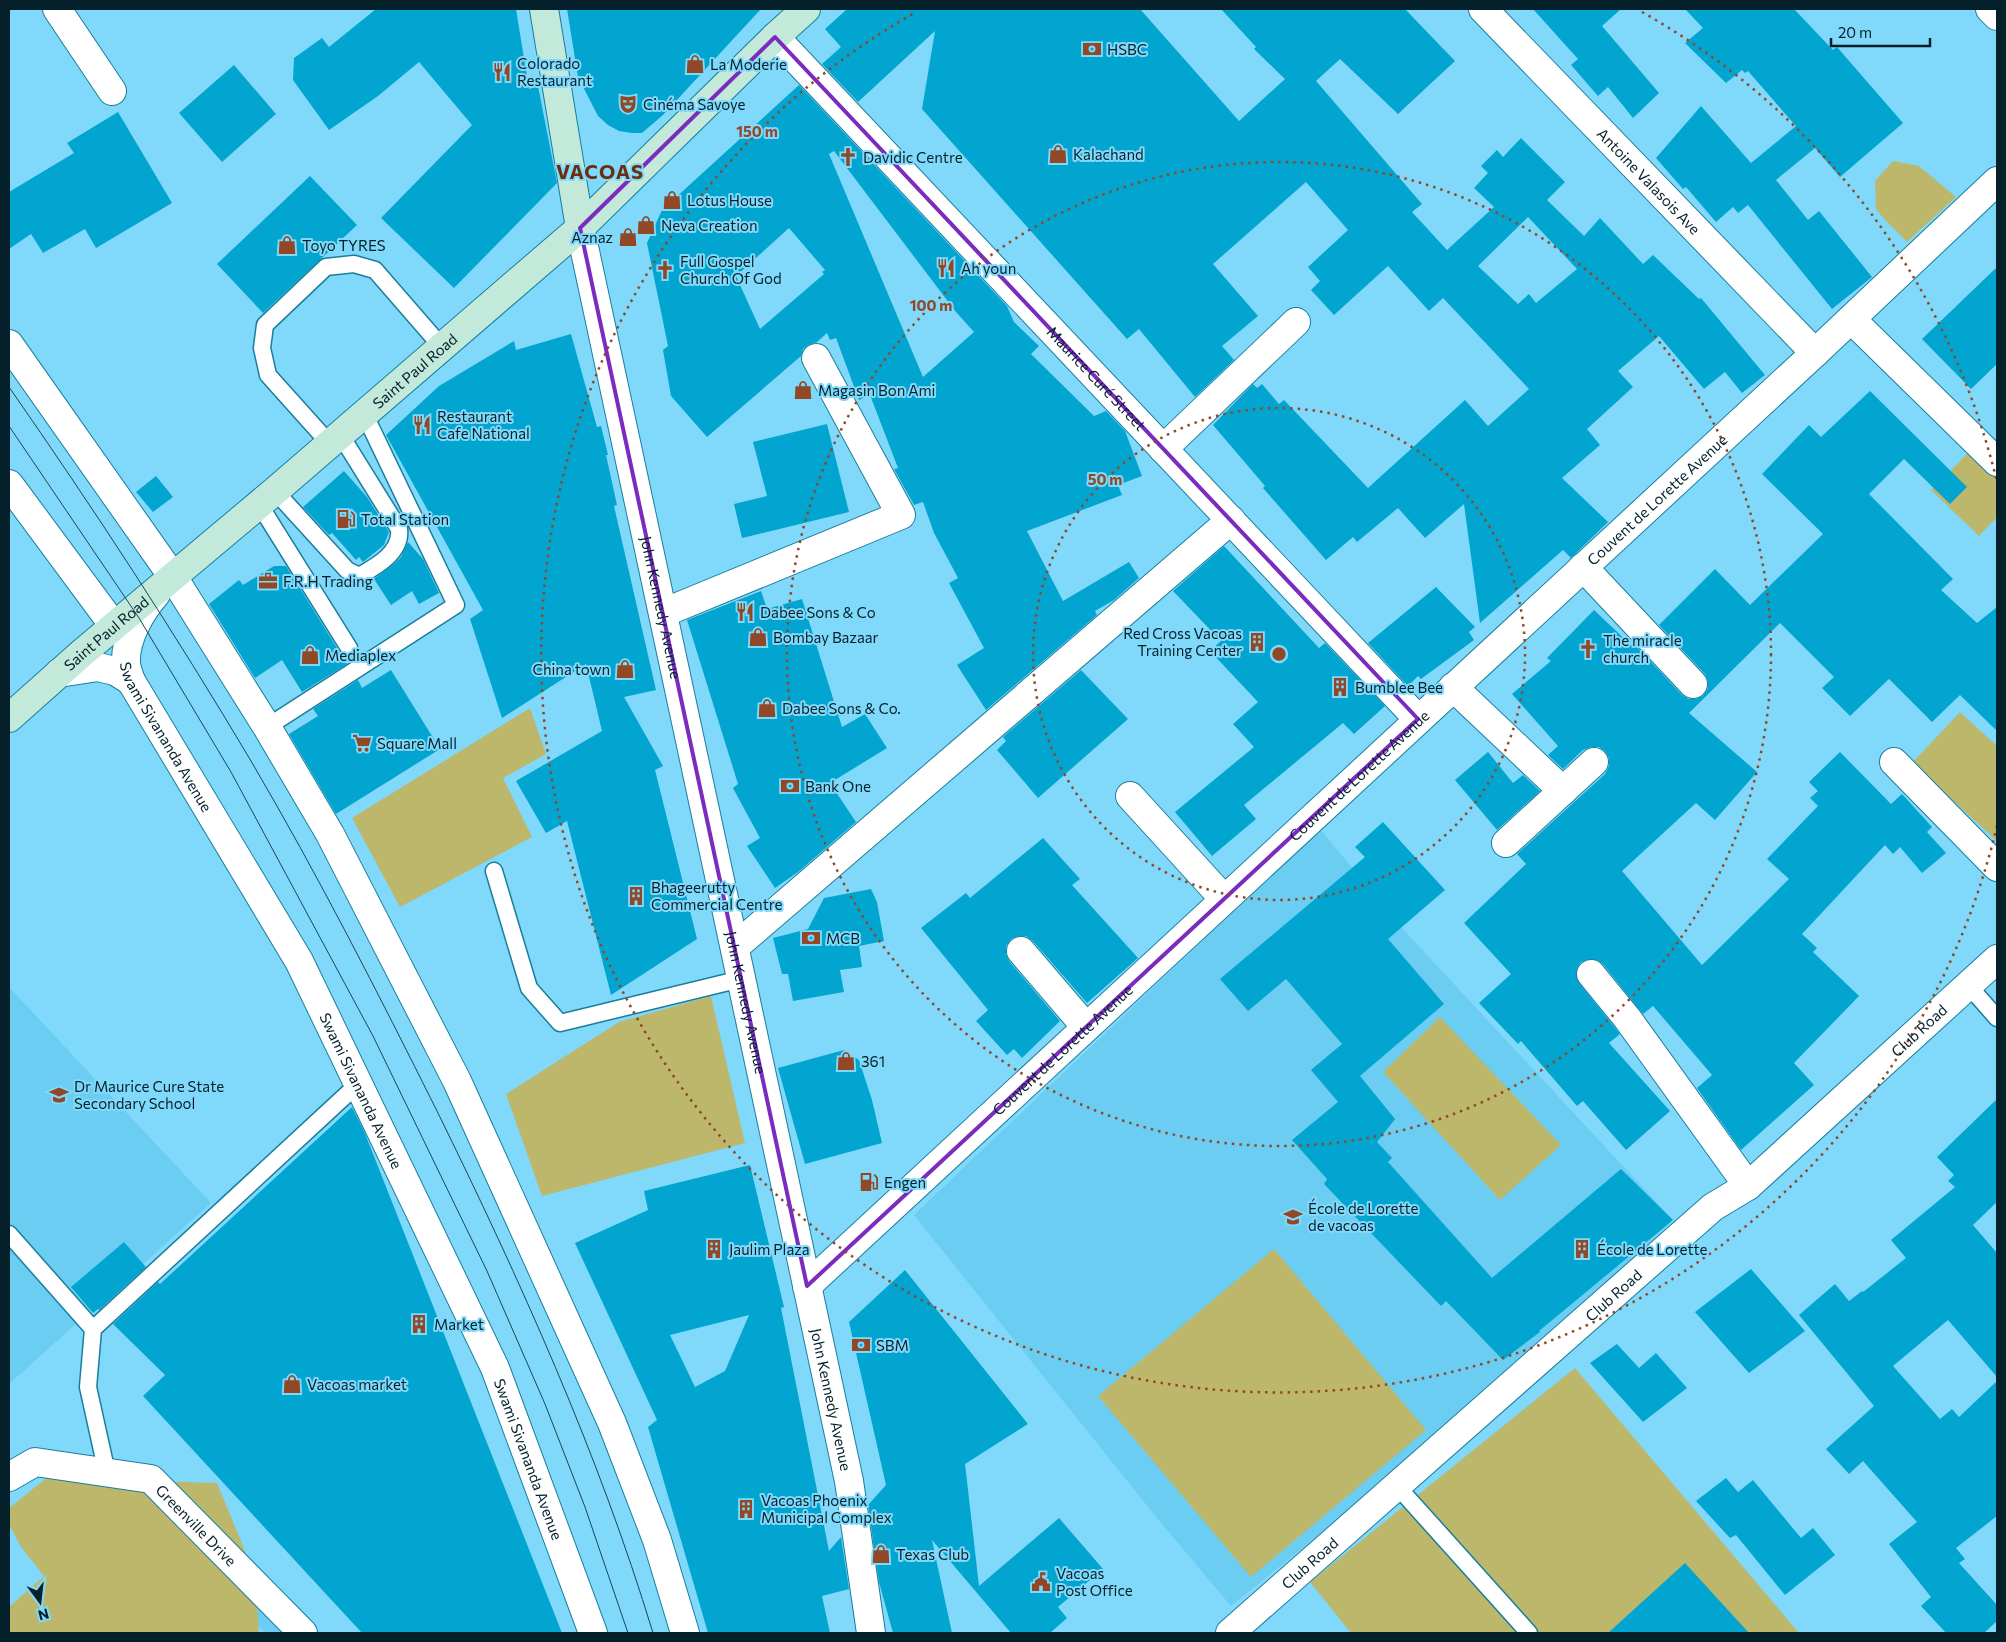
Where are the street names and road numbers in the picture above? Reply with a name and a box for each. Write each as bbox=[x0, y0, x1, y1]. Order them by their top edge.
street label: Antoine Valasois Ave bbox=[1594, 124, 1704, 238]
street label: Maurice Curé Street bbox=[1043, 323, 1150, 434]
street label: Saint Paul Road bbox=[369, 329, 460, 412]
street label: Couvent de Lorette Avenue bbox=[1583, 430, 1731, 569]
street label: John Kennedy Avenue bbox=[637, 534, 686, 680]
street label: Saint Paul Road bbox=[60, 592, 152, 674]
street label: Swami Sivananda Avenue bbox=[117, 660, 216, 815]
street label: Couvent de Lorette Avenue bbox=[1285, 706, 1433, 844]
street label: John Kennedy Avenue bbox=[722, 929, 770, 1075]
street label: Couvent de Lorette Avenue bbox=[989, 980, 1136, 1119]
street label: Club Road bbox=[1887, 1000, 1950, 1060]
street label: Swami Sivananda Avenue bbox=[316, 1010, 407, 1171]
street label: Club Road bbox=[1581, 1265, 1645, 1325]
street label: John Kennedy Avenue bbox=[807, 1326, 856, 1472]
street label: Swami Sivananda Avenue bbox=[491, 1376, 567, 1542]
street label: Greenville Drive bbox=[152, 1481, 241, 1570]
street label: Club Road bbox=[1278, 1533, 1341, 1593]

